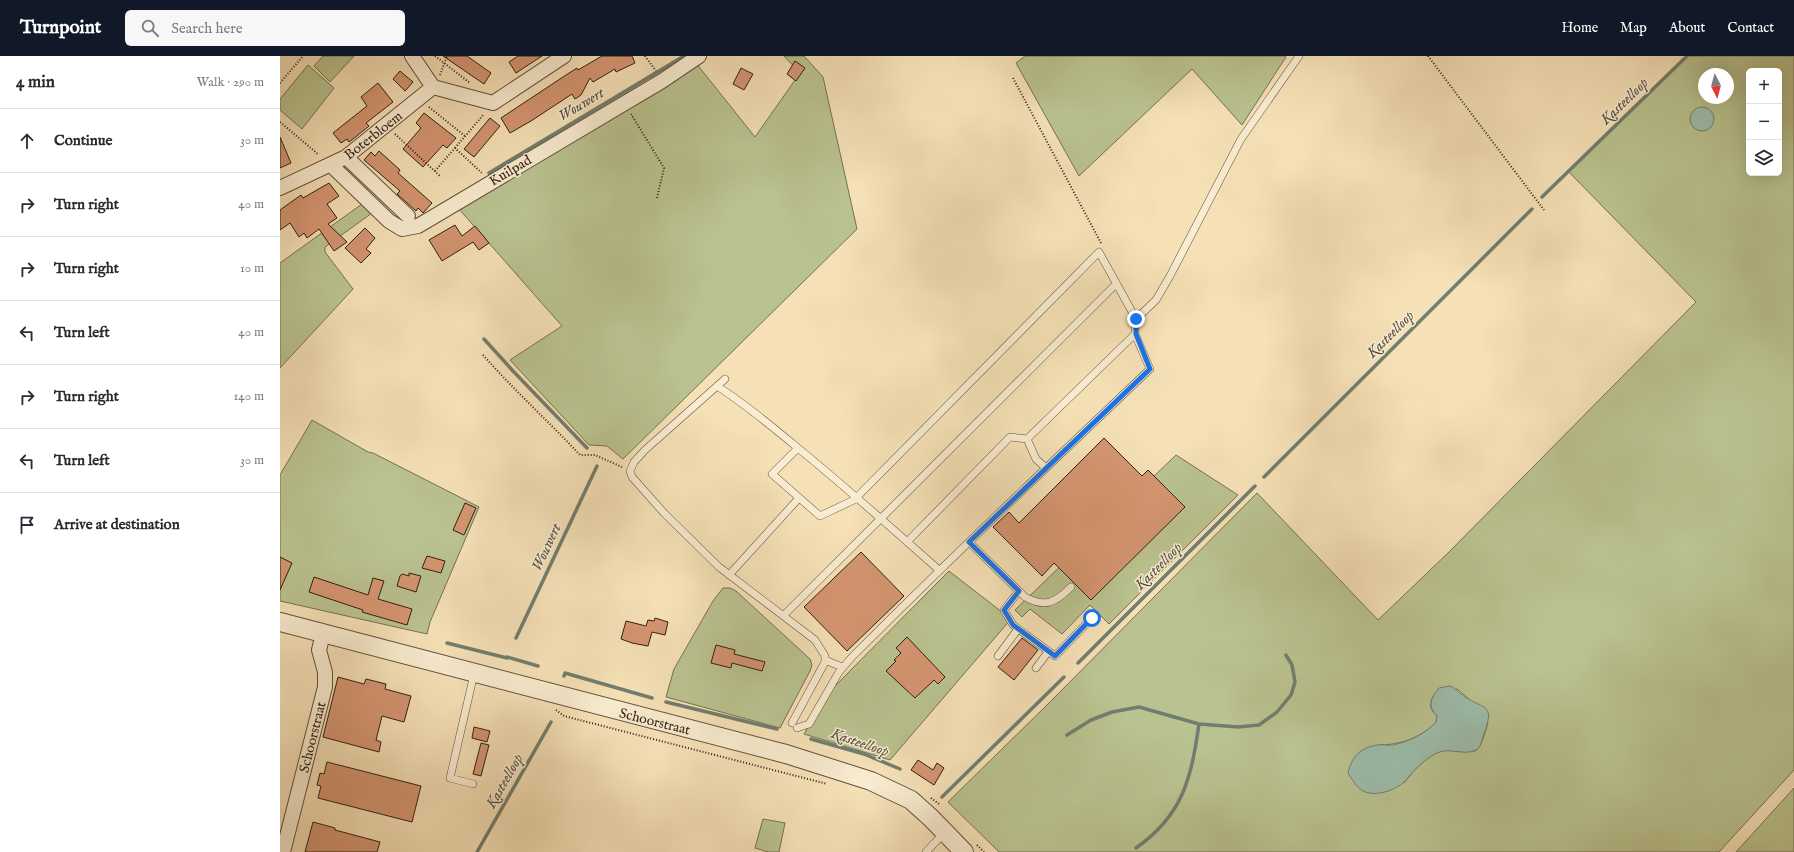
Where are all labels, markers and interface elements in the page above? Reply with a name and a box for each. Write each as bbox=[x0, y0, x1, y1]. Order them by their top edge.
search box bbox=[125, 10, 405, 46]
text: Turnpoint bbox=[20, 16, 101, 40]
icon: search bbox=[139, 17, 161, 39]
text: Search here bbox=[171, 19, 243, 38]
text: Home bbox=[1562, 19, 1598, 37]
text: Map bbox=[1620, 19, 1647, 37]
text: About bbox=[1669, 19, 1705, 37]
text: Contact bbox=[1727, 19, 1774, 37]
north arrow bbox=[1698, 68, 1734, 104]
map controls bbox=[1746, 68, 1782, 176]
button: + bbox=[1746, 68, 1782, 104]
text: 4 min bbox=[16, 72, 55, 93]
text: Walk · 290 m bbox=[197, 74, 264, 91]
water label: Kasteelloop bbox=[1596, 74, 1652, 130]
water label: Wouwert bbox=[555, 83, 609, 126]
button: − bbox=[1746, 104, 1782, 140]
street label: Boterbloem bbox=[341, 107, 407, 164]
icon: ahead bbox=[16, 130, 38, 152]
text: Continue bbox=[54, 131, 112, 150]
text: 30 m bbox=[240, 132, 264, 149]
button: layers bbox=[1746, 140, 1782, 176]
street label: Kuilpad bbox=[486, 151, 535, 190]
icon: right bbox=[16, 194, 38, 216]
text: Turn right bbox=[54, 195, 119, 214]
text: 40 m bbox=[238, 196, 264, 213]
icon: right bbox=[16, 258, 38, 280]
text: Turn right bbox=[54, 259, 119, 278]
text: 10 m bbox=[240, 260, 264, 277]
water label: Kasteelloop bbox=[1362, 307, 1418, 363]
route end bbox=[1127, 310, 1145, 328]
icon: left bbox=[16, 322, 38, 344]
text: Turn left bbox=[54, 323, 110, 342]
text: 40 m bbox=[238, 324, 264, 341]
icon: right bbox=[16, 386, 38, 408]
text: Turn right bbox=[54, 387, 119, 406]
text: 140 m bbox=[234, 388, 264, 405]
icon: left bbox=[16, 450, 38, 472]
text: Turn left bbox=[54, 451, 110, 470]
text: 30 m bbox=[240, 452, 264, 469]
icon: arrive bbox=[16, 514, 38, 536]
text: Arrive at destination bbox=[54, 515, 180, 534]
water label: Wouwert bbox=[527, 519, 566, 574]
water label: Kasteelloop bbox=[1130, 539, 1186, 595]
route start bbox=[1083, 609, 1101, 627]
street label: Schoorstraat bbox=[295, 700, 331, 775]
street label: Schoorstraat bbox=[617, 704, 692, 740]
water label: Kasteelloop bbox=[828, 723, 891, 761]
water label: Kasteelloop bbox=[481, 751, 528, 813]

